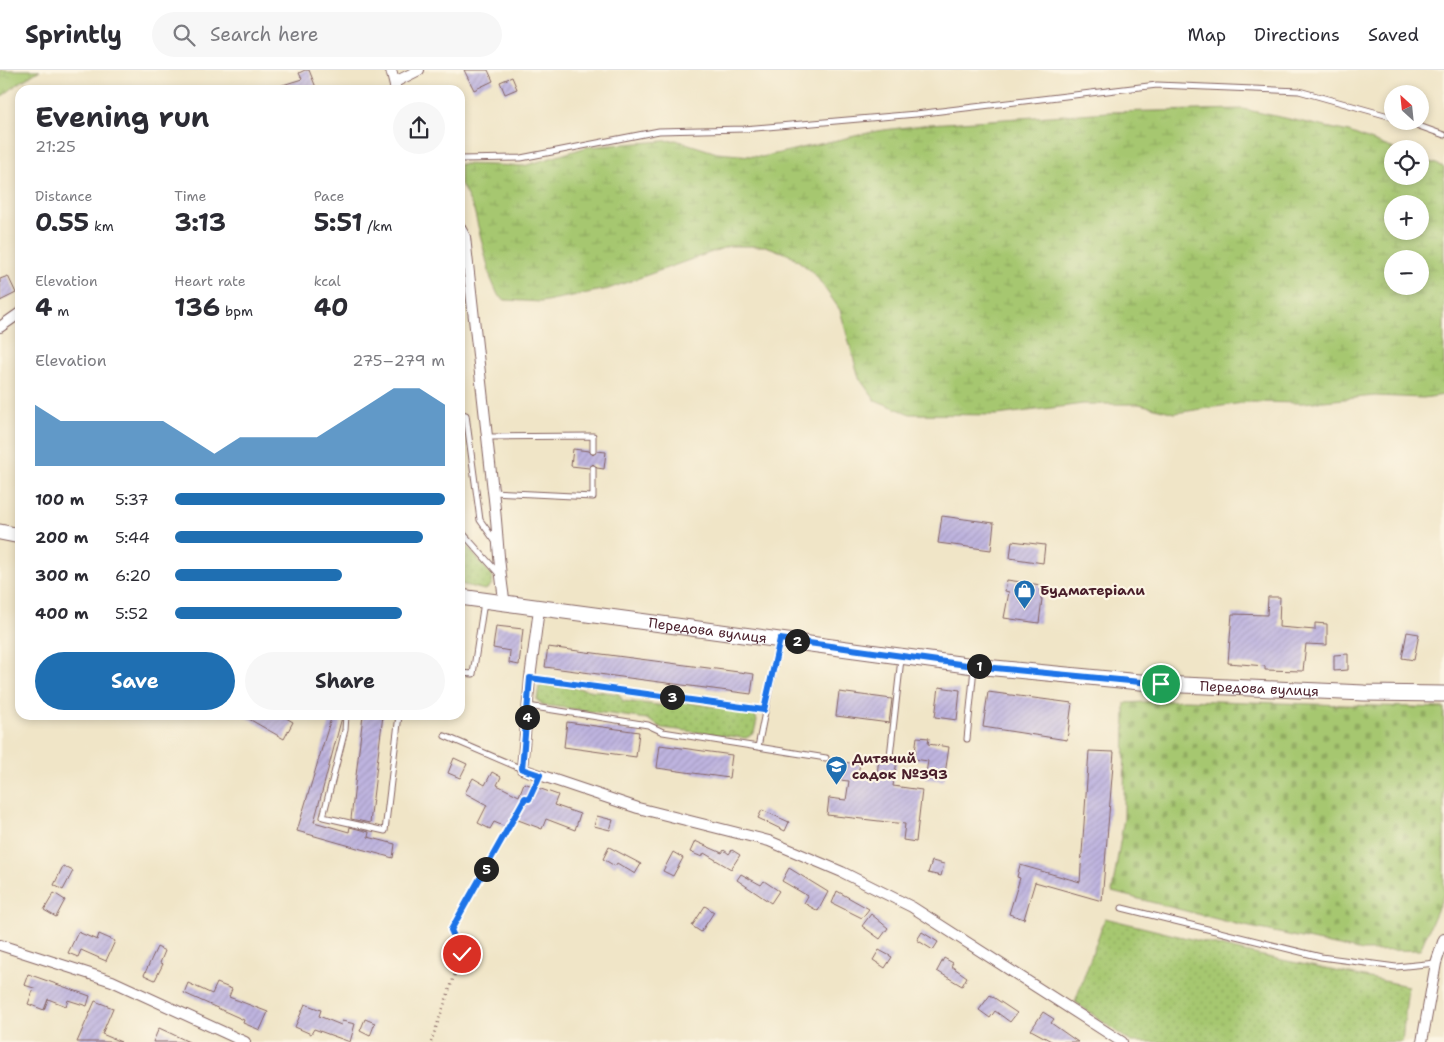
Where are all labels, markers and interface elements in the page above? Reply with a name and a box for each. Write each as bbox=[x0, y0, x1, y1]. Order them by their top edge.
search box bbox=[152, 12, 502, 57]
text: Sprintly bbox=[25, 19, 122, 51]
icon: search bbox=[170, 21, 198, 49]
text: Search here bbox=[210, 22, 319, 47]
text: Map bbox=[1188, 23, 1226, 47]
text: Directions bbox=[1254, 23, 1340, 47]
text: Saved bbox=[1368, 23, 1419, 47]
north arrow bbox=[1384, 85, 1429, 130]
map controls bbox=[1384, 85, 1429, 295]
text: Evening run bbox=[35, 98, 210, 136]
button: share bbox=[393, 102, 445, 154]
text: 21:25 bbox=[35, 136, 76, 157]
button: locate bbox=[1384, 140, 1429, 185]
text: Distance bbox=[35, 187, 92, 205]
text: Time bbox=[174, 187, 206, 205]
text: Pace bbox=[314, 187, 344, 205]
button: + bbox=[1384, 195, 1429, 240]
text: 0.55 bbox=[35, 205, 89, 239]
text: 3:13 bbox=[174, 205, 226, 239]
text: 5:51 bbox=[314, 205, 363, 239]
text: km bbox=[89, 217, 114, 235]
text: /km bbox=[363, 217, 392, 235]
button: − bbox=[1384, 250, 1429, 295]
text: Elevation bbox=[35, 272, 98, 290]
text: Heart rate bbox=[174, 272, 246, 290]
text: kcal bbox=[314, 272, 341, 290]
text: 4 bbox=[35, 290, 53, 324]
text: 136 bbox=[174, 290, 220, 324]
text: 40 bbox=[314, 290, 349, 324]
text: m bbox=[53, 302, 69, 320]
text: bpm bbox=[220, 302, 253, 320]
text: Elevation bbox=[35, 350, 107, 371]
text: 275–279 m bbox=[352, 350, 445, 371]
text: 100 m bbox=[35, 489, 84, 510]
text: 5:37 bbox=[115, 489, 149, 510]
text: 200 m bbox=[35, 527, 88, 548]
text: 5:44 bbox=[115, 527, 150, 548]
text: 300 m bbox=[35, 565, 89, 586]
text: 6:20 bbox=[115, 565, 151, 586]
shop icon: Будматеріали bbox=[1012, 578, 1036, 609]
place label: Будматеріали bbox=[1040, 581, 1145, 599]
text: 400 m bbox=[35, 603, 89, 624]
text: 5:52 bbox=[115, 603, 148, 624]
street label: Передова вулиця bbox=[648, 613, 768, 647]
pin: 2 bbox=[784, 628, 810, 654]
text: 2 bbox=[793, 632, 802, 650]
button: Save bbox=[35, 652, 235, 710]
button: Share bbox=[245, 652, 445, 710]
pin: 1 bbox=[966, 654, 992, 678]
text: 1 bbox=[976, 657, 983, 675]
pin bbox=[1140, 663, 1182, 705]
icon: arrive bbox=[1147, 670, 1175, 698]
street label: Передова вулиця bbox=[1199, 677, 1319, 700]
pin: 3 bbox=[660, 684, 684, 710]
text: 3 bbox=[668, 688, 677, 706]
pin: 4 bbox=[514, 704, 540, 730]
text: 4 bbox=[523, 708, 532, 726]
place label: Дитячий садок №393 bbox=[852, 749, 948, 783]
school or university icon: Дитячий садок №393 bbox=[824, 754, 848, 785]
pin: 5 bbox=[474, 856, 498, 882]
text: 5 bbox=[482, 860, 491, 878]
pin bbox=[441, 933, 483, 975]
icon: check bbox=[448, 940, 476, 968]

